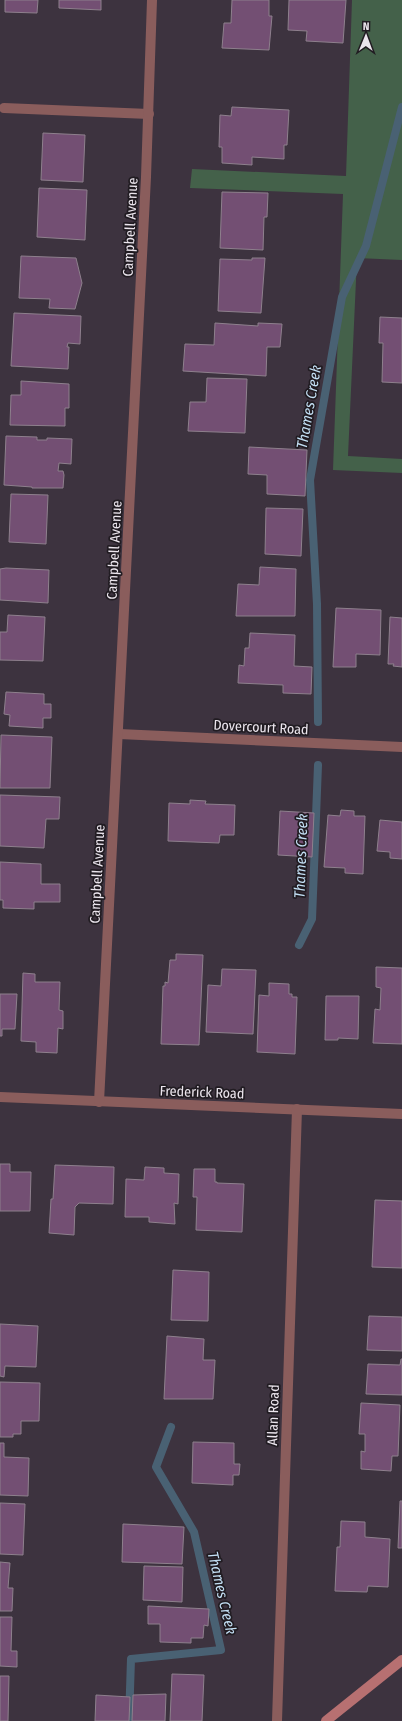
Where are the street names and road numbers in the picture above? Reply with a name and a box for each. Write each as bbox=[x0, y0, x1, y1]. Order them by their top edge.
street label: Campbell Avenue bbox=[119, 177, 142, 277]
street label: Campbell Avenue bbox=[103, 500, 126, 600]
street label: Dovercourt Road bbox=[213, 717, 309, 738]
street label: Campbell Avenue bbox=[86, 824, 109, 924]
street label: Frederick Road bbox=[159, 1083, 245, 1102]
street label: Allan Road bbox=[264, 1384, 283, 1446]

